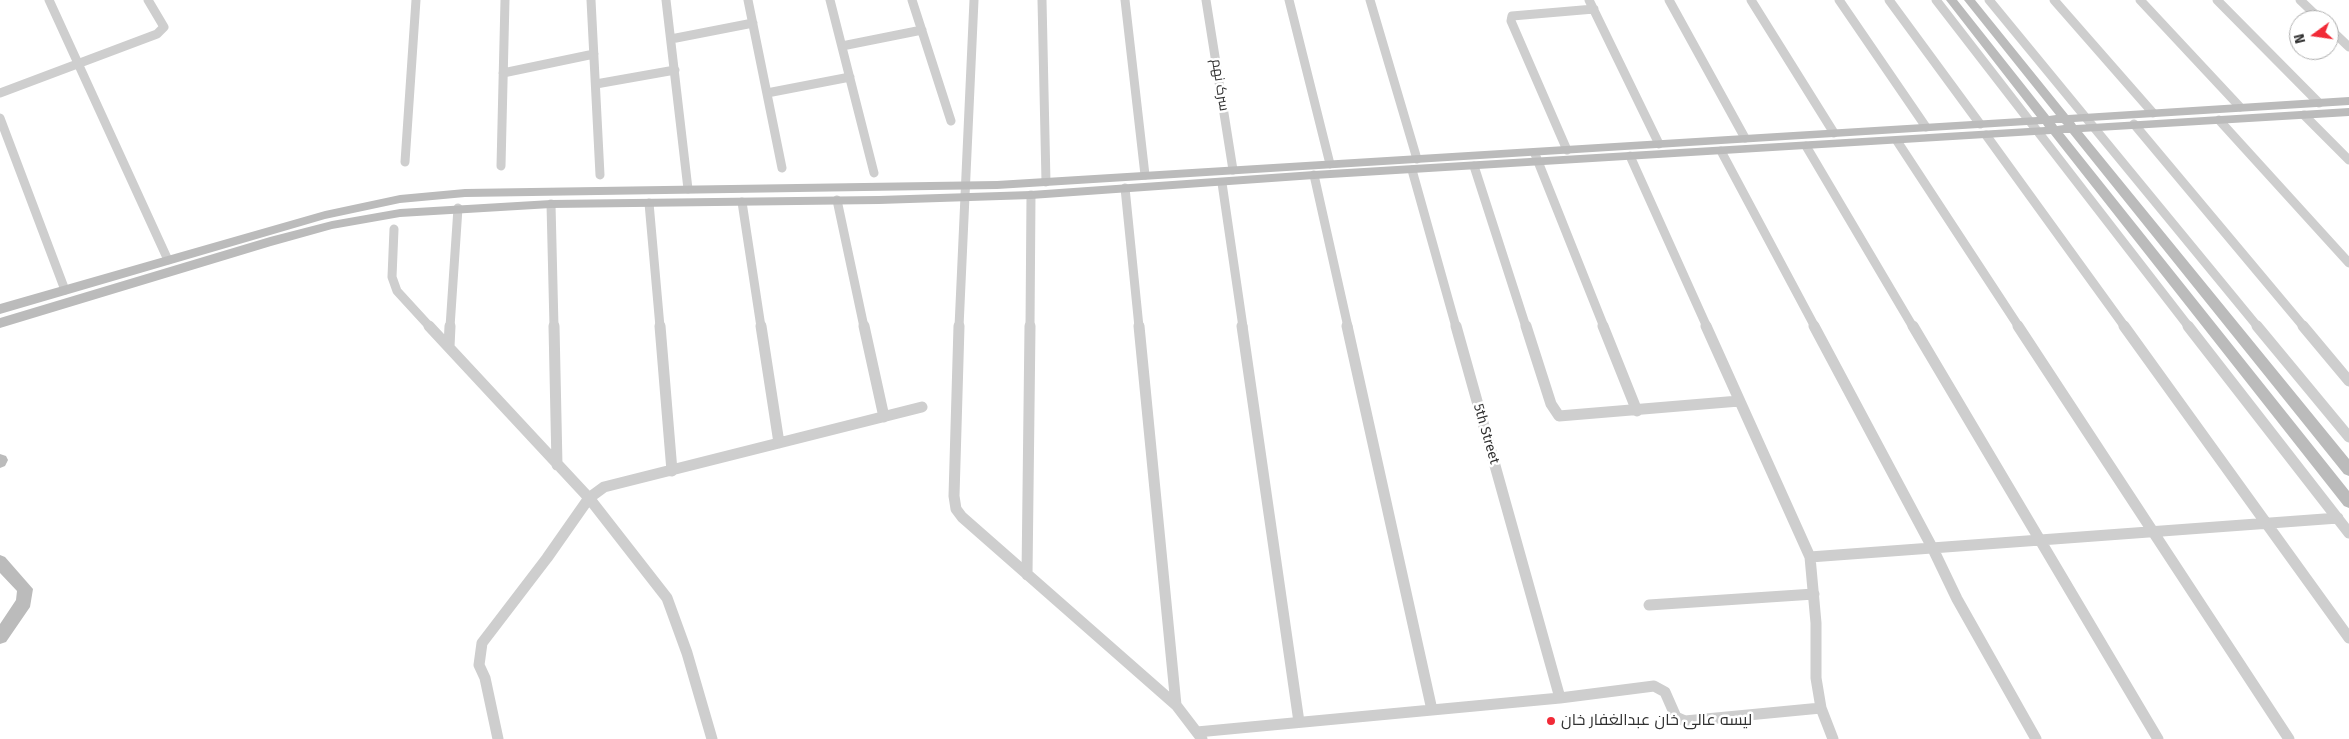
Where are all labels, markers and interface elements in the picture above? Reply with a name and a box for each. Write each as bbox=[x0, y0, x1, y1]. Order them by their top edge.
north arrow bbox=[2289, 10, 2339, 60]
text: N bbox=[2291, 32, 2309, 45]
street label: سرک نهم bbox=[1208, 58, 1232, 112]
street label: 5th Street bbox=[1469, 402, 1503, 466]
place label: لیسه عالی خان عبدالغفار خان bbox=[1561, 711, 1752, 731]
marker: لیسه عالی خان عبدالغفار خان bbox=[1545, 715, 1557, 727]

